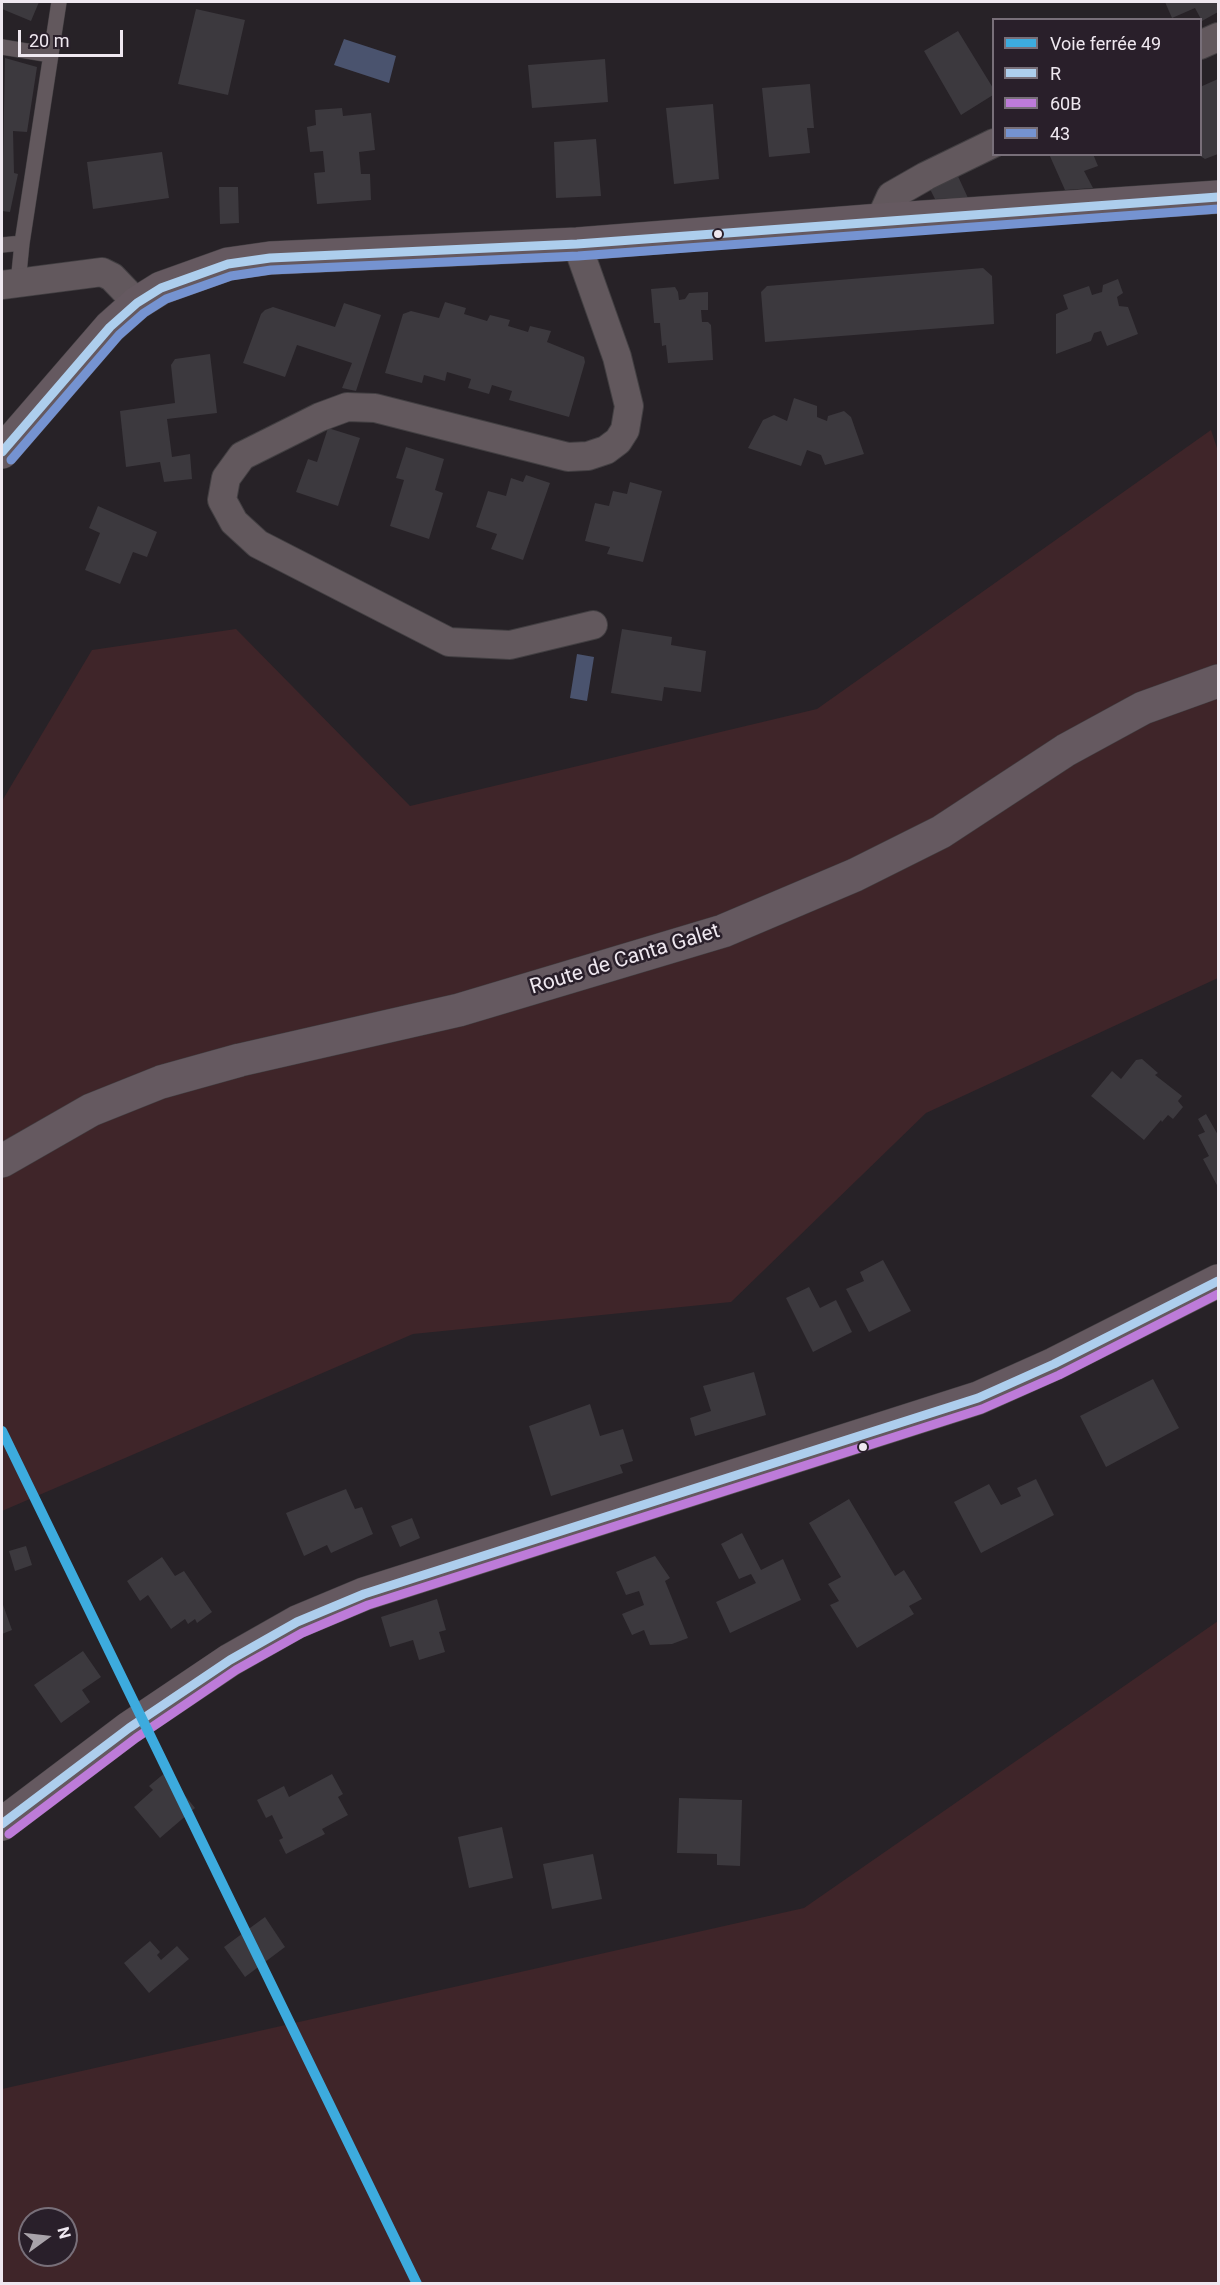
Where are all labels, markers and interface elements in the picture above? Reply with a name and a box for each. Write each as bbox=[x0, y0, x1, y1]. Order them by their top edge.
scale bar bbox=[21, 18, 126, 56]
legend bbox=[992, 18, 1202, 156]
text: 20 m bbox=[29, 30, 69, 51]
text: Voie ferrée 49 bbox=[1050, 33, 1161, 54]
text: R bbox=[1050, 63, 1061, 84]
text: 60B bbox=[1050, 93, 1081, 114]
text: 43 bbox=[1050, 123, 1070, 144]
unlabelled marker bbox=[712, 228, 724, 240]
street label: Route de Canta Galet bbox=[527, 919, 723, 1001]
unlabelled marker bbox=[857, 1441, 869, 1453]
north arrow bbox=[18, 2207, 78, 2267]
text: N bbox=[53, 2225, 75, 2241]

